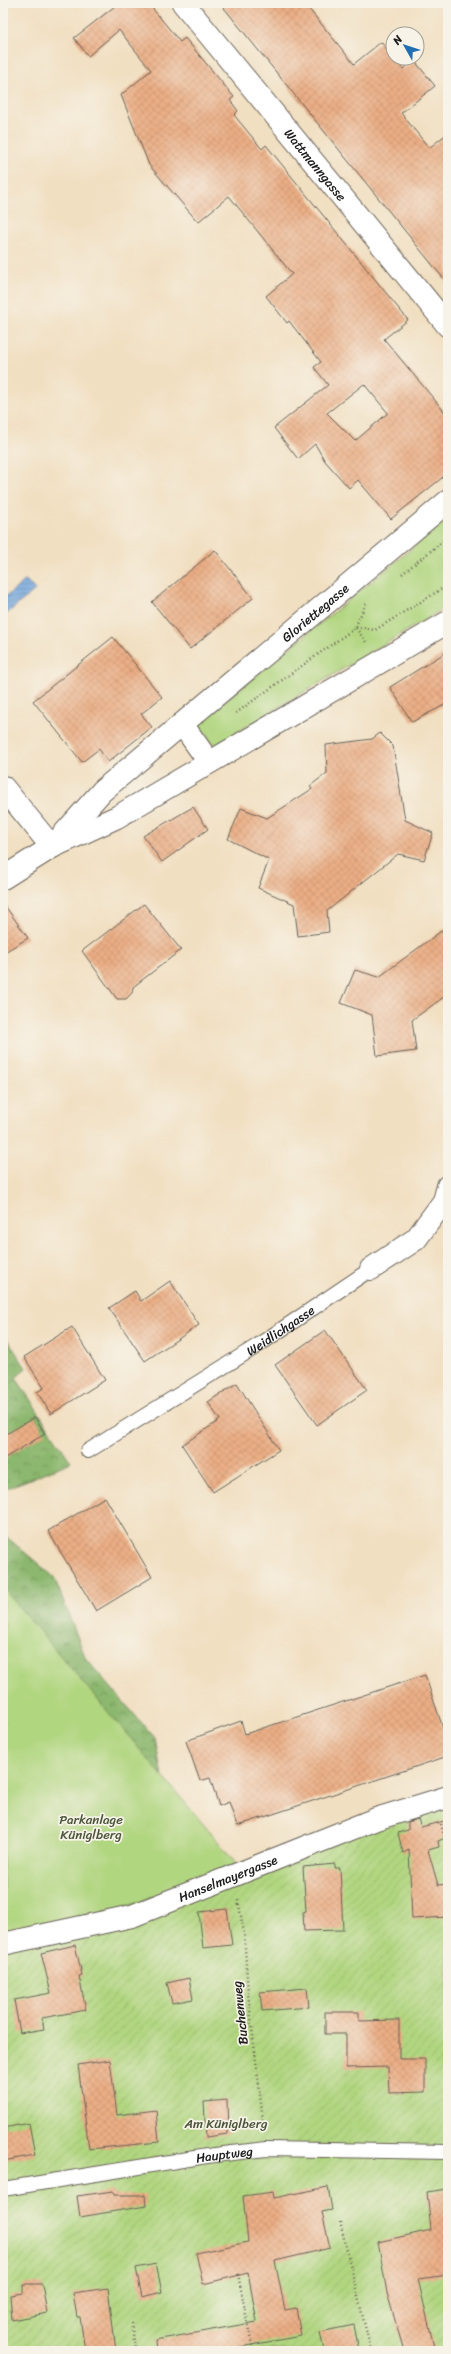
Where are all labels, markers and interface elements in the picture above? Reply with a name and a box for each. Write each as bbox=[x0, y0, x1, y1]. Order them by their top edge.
north arrow bbox=[385, 26, 425, 66]
text: N bbox=[387, 31, 408, 50]
street label: Wattmanngasse bbox=[278, 123, 353, 207]
street label: Gloriettegasse bbox=[276, 577, 354, 648]
street label: Weidlichgasse bbox=[241, 1299, 320, 1362]
park label: Parkanlage Küniglberg bbox=[59, 1808, 123, 1846]
street label: Hanselmayergasse bbox=[175, 1848, 281, 1908]
street label: Buchenweg bbox=[225, 1980, 255, 2046]
park label: Am Küniglberg bbox=[183, 2112, 268, 2135]
street label: Hauptweg bbox=[194, 2139, 254, 2169]

